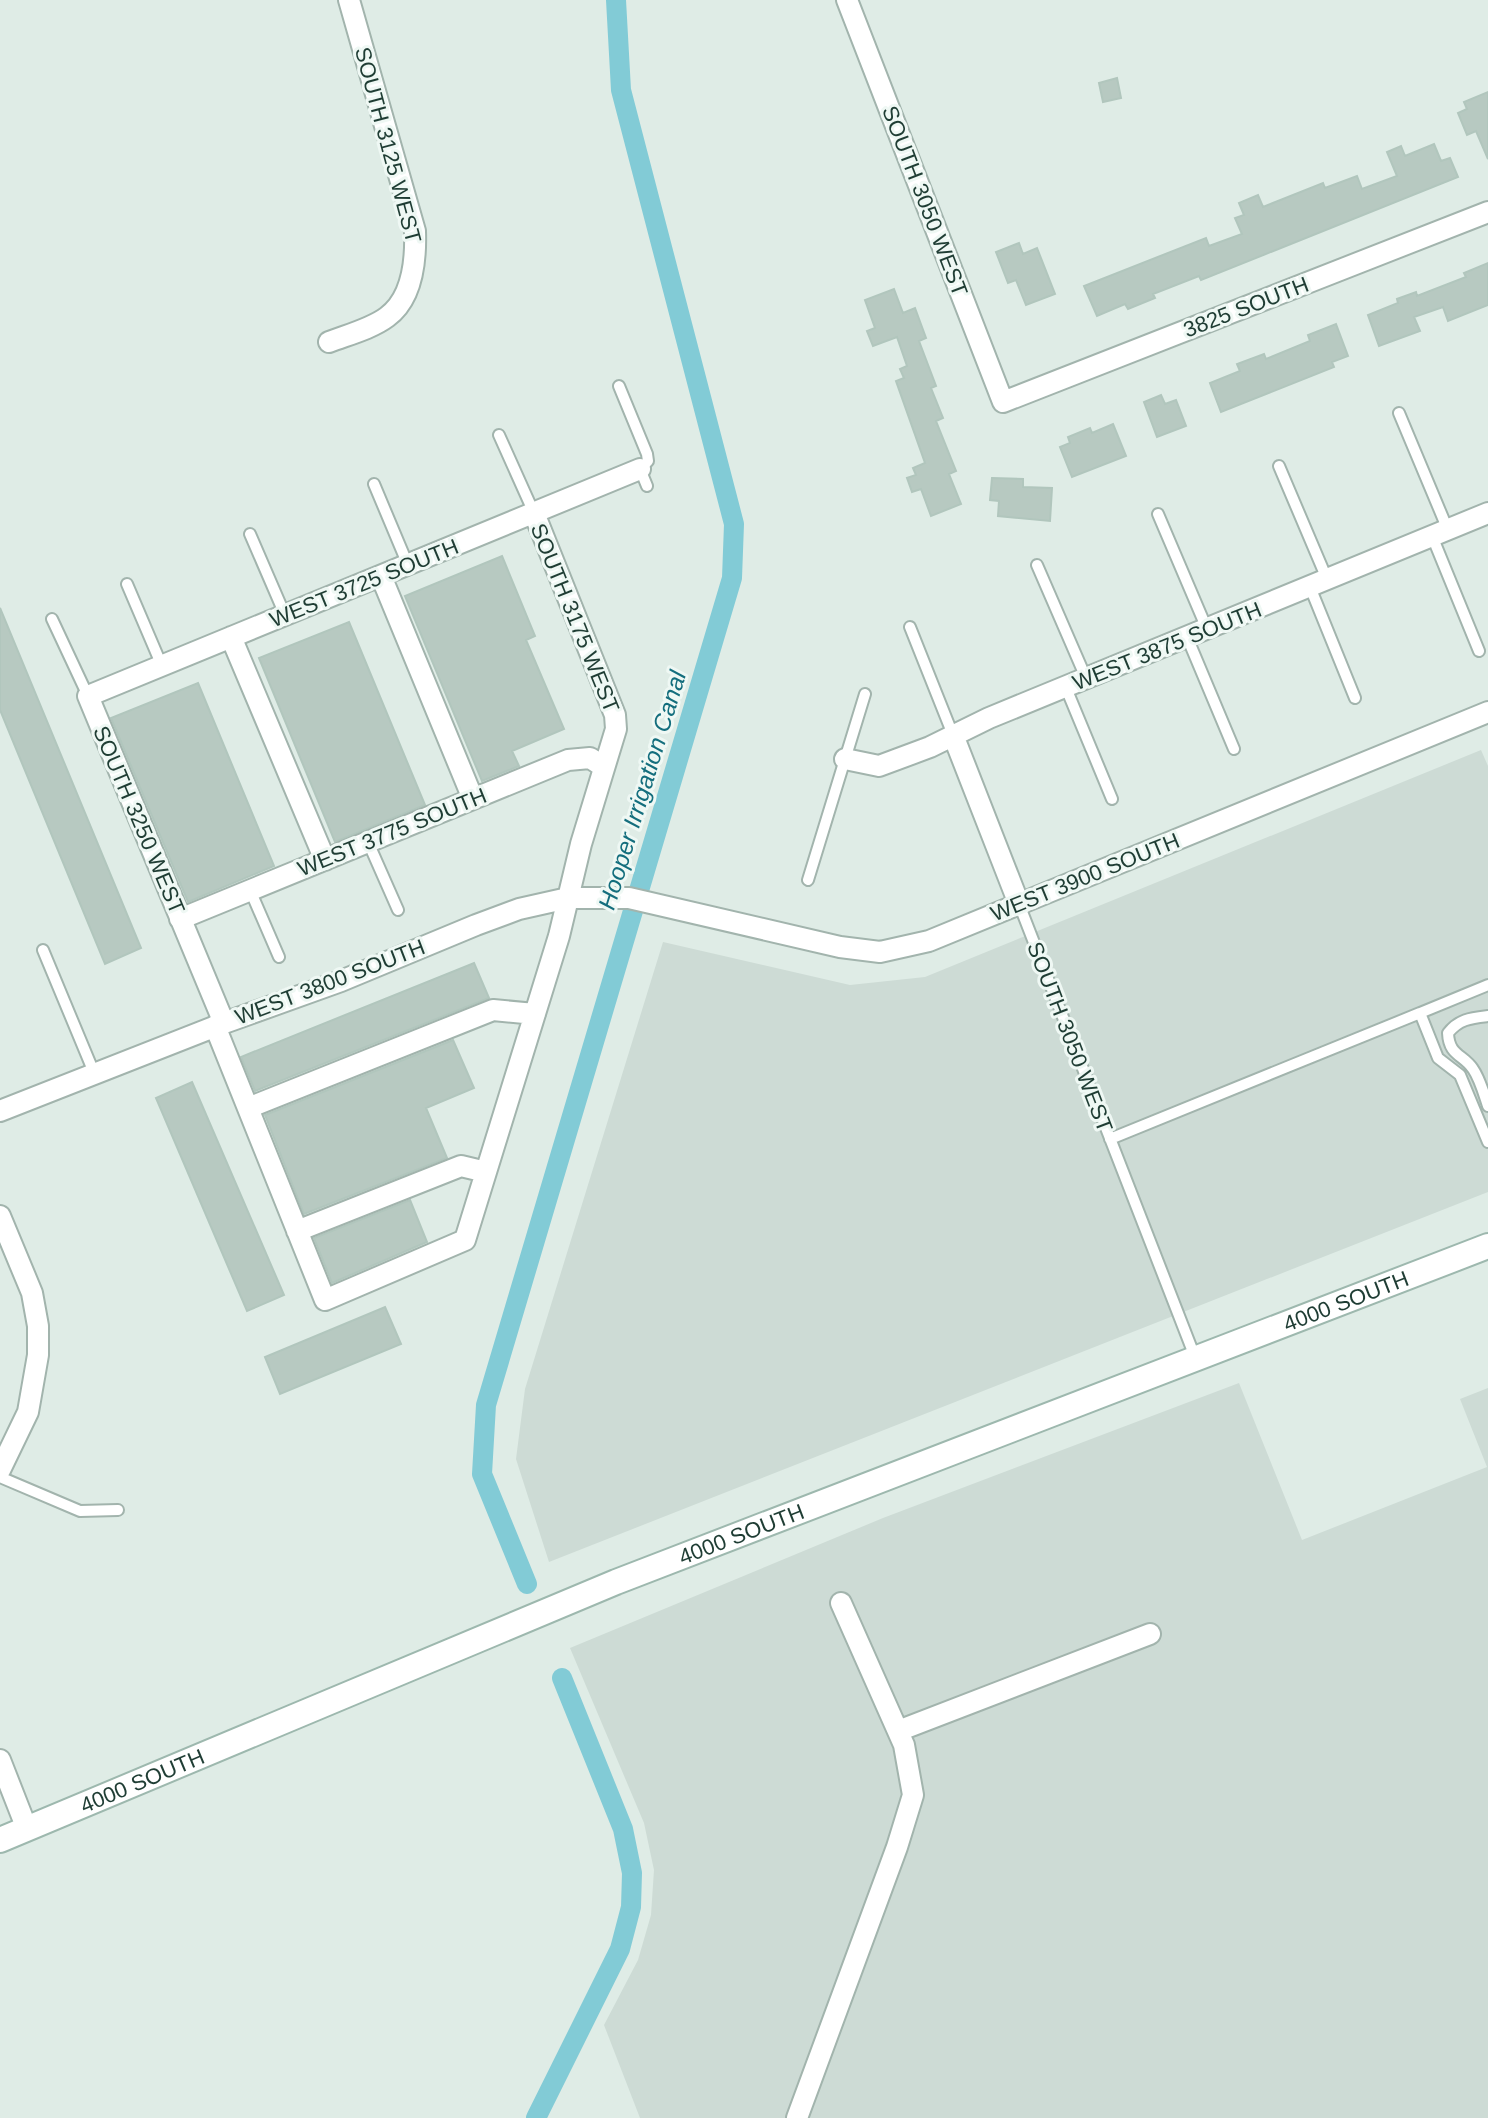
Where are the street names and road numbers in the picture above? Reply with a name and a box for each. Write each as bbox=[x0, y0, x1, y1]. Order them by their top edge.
street label: SOUTH 3125 WEST bbox=[350, 44, 426, 246]
street label: SOUTH 3050 WEST bbox=[877, 102, 973, 300]
street label: 3825 SOUTH bbox=[1180, 272, 1312, 342]
street label: SOUTH 3175 WEST bbox=[526, 520, 624, 716]
street label: WEST 3725 SOUTH bbox=[266, 534, 462, 632]
street label: WEST 3875 SOUTH bbox=[1069, 597, 1265, 695]
street label: SOUTH 3250 WEST bbox=[88, 722, 190, 918]
street label: WEST 3775 SOUTH bbox=[294, 783, 490, 881]
street label: WEST 3900 SOUTH bbox=[987, 828, 1183, 926]
street label: WEST 3800 SOUTH bbox=[232, 934, 428, 1030]
street label: SOUTH 3050 WEST bbox=[1022, 938, 1118, 1136]
street label: 4000 SOUTH bbox=[1280, 1265, 1412, 1336]
street label: 4000 SOUTH bbox=[675, 1498, 807, 1569]
street label: 4000 SOUTH bbox=[76, 1743, 208, 1818]

